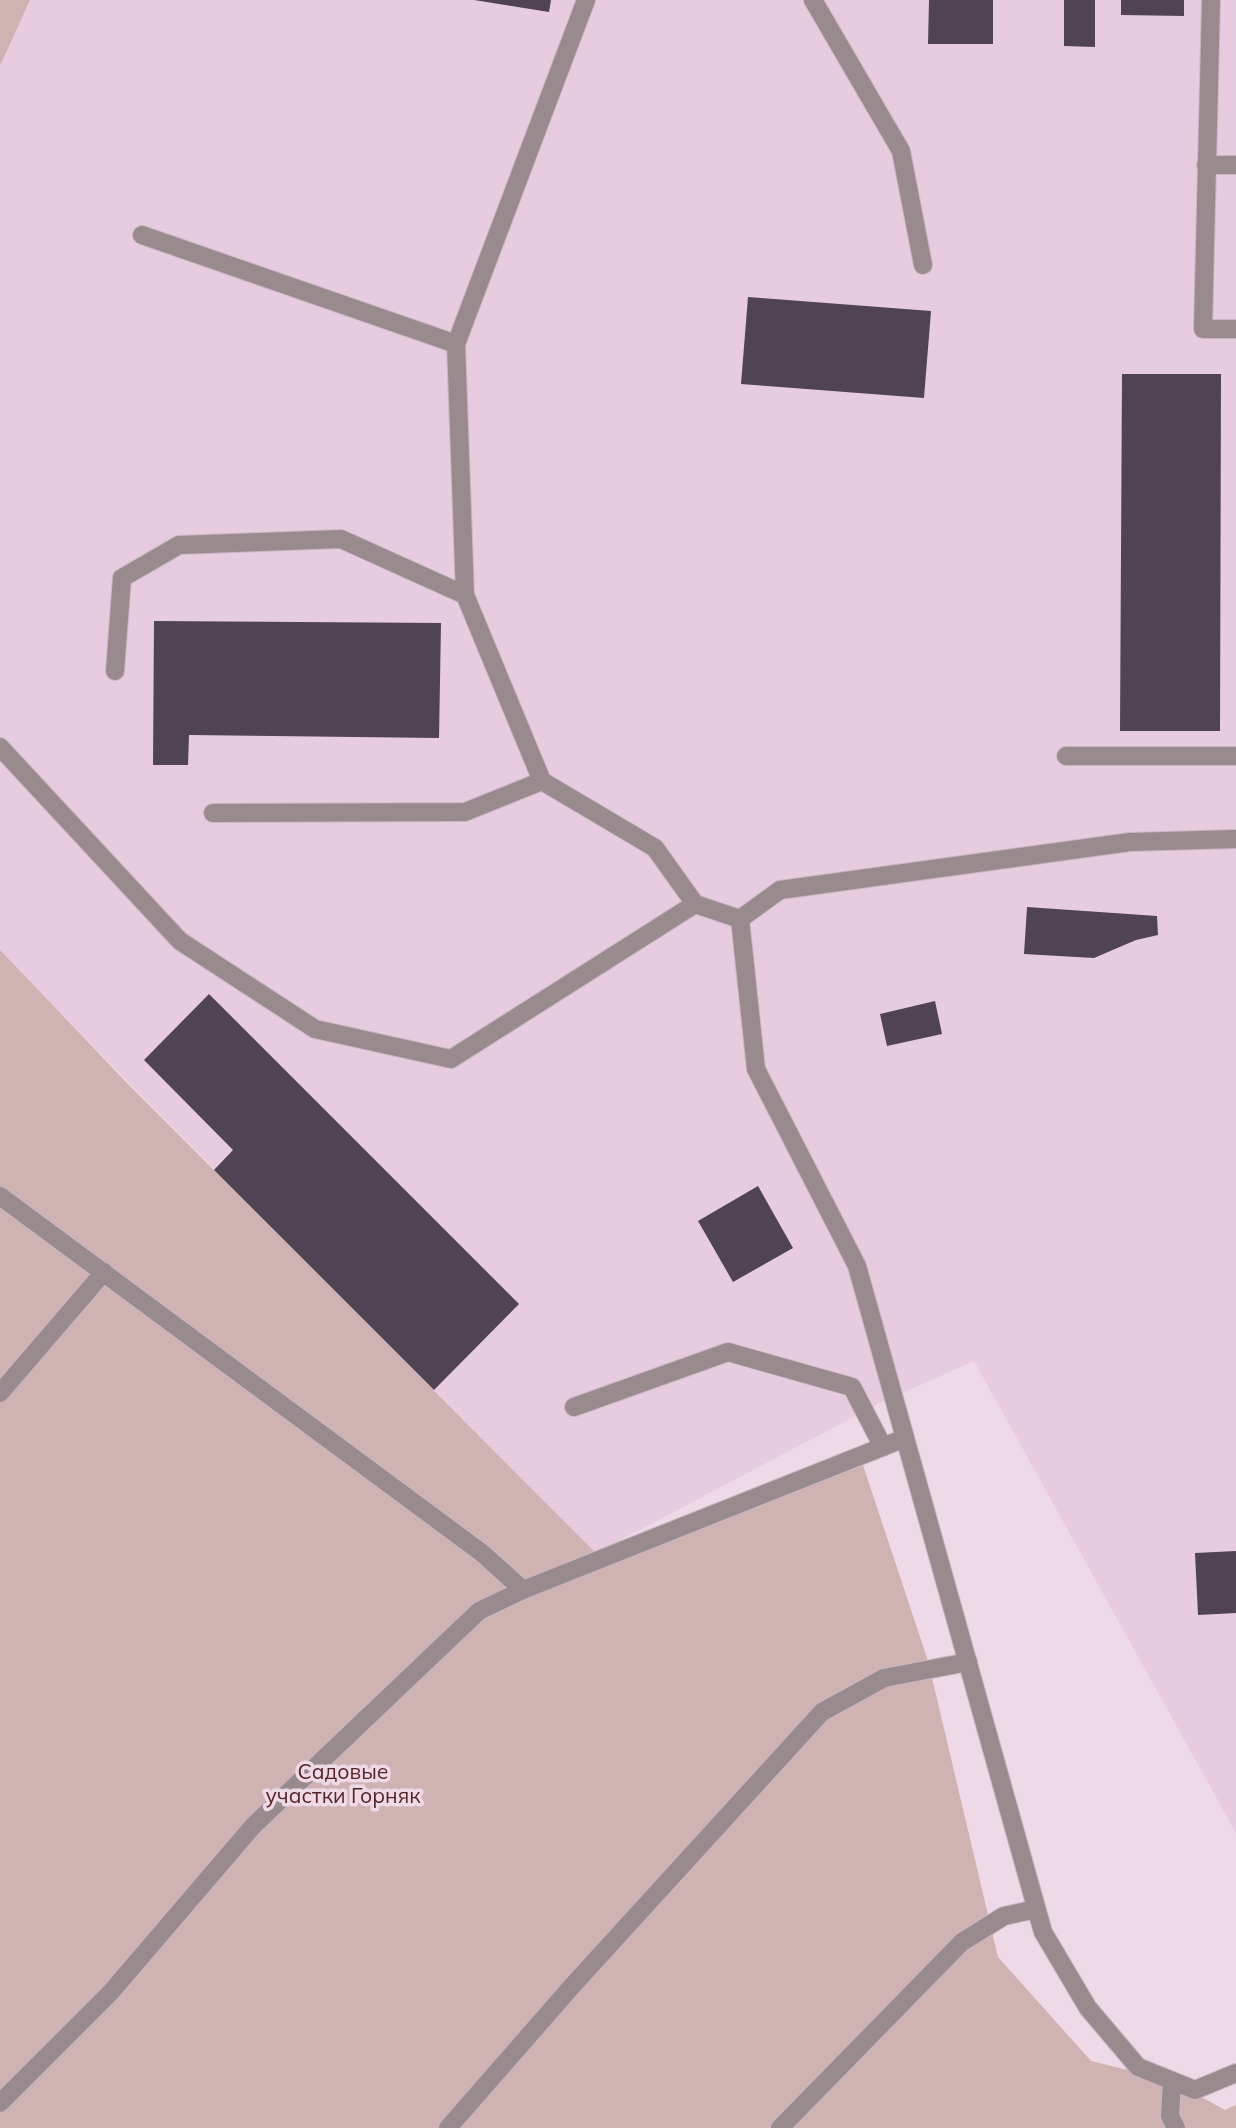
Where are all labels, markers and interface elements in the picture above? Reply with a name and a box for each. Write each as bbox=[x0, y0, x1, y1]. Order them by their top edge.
park label: Садовые участки Горняк bbox=[266, 1760, 420, 1810]

